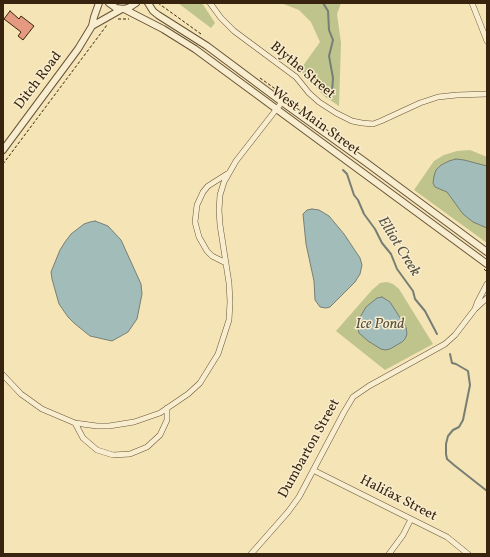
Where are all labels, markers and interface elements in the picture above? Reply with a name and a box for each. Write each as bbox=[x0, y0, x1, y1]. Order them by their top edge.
street label: Blythe Street bbox=[266, 39, 338, 103]
street label: Ditch Road bbox=[12, 49, 66, 113]
street label: West Main Street bbox=[267, 84, 363, 160]
water label: Elliot Creek bbox=[373, 214, 423, 280]
water label: Ice Pond bbox=[355, 316, 405, 334]
street label: Dumbarton Street bbox=[276, 396, 344, 502]
street label: Halifax Street bbox=[357, 472, 439, 526]

